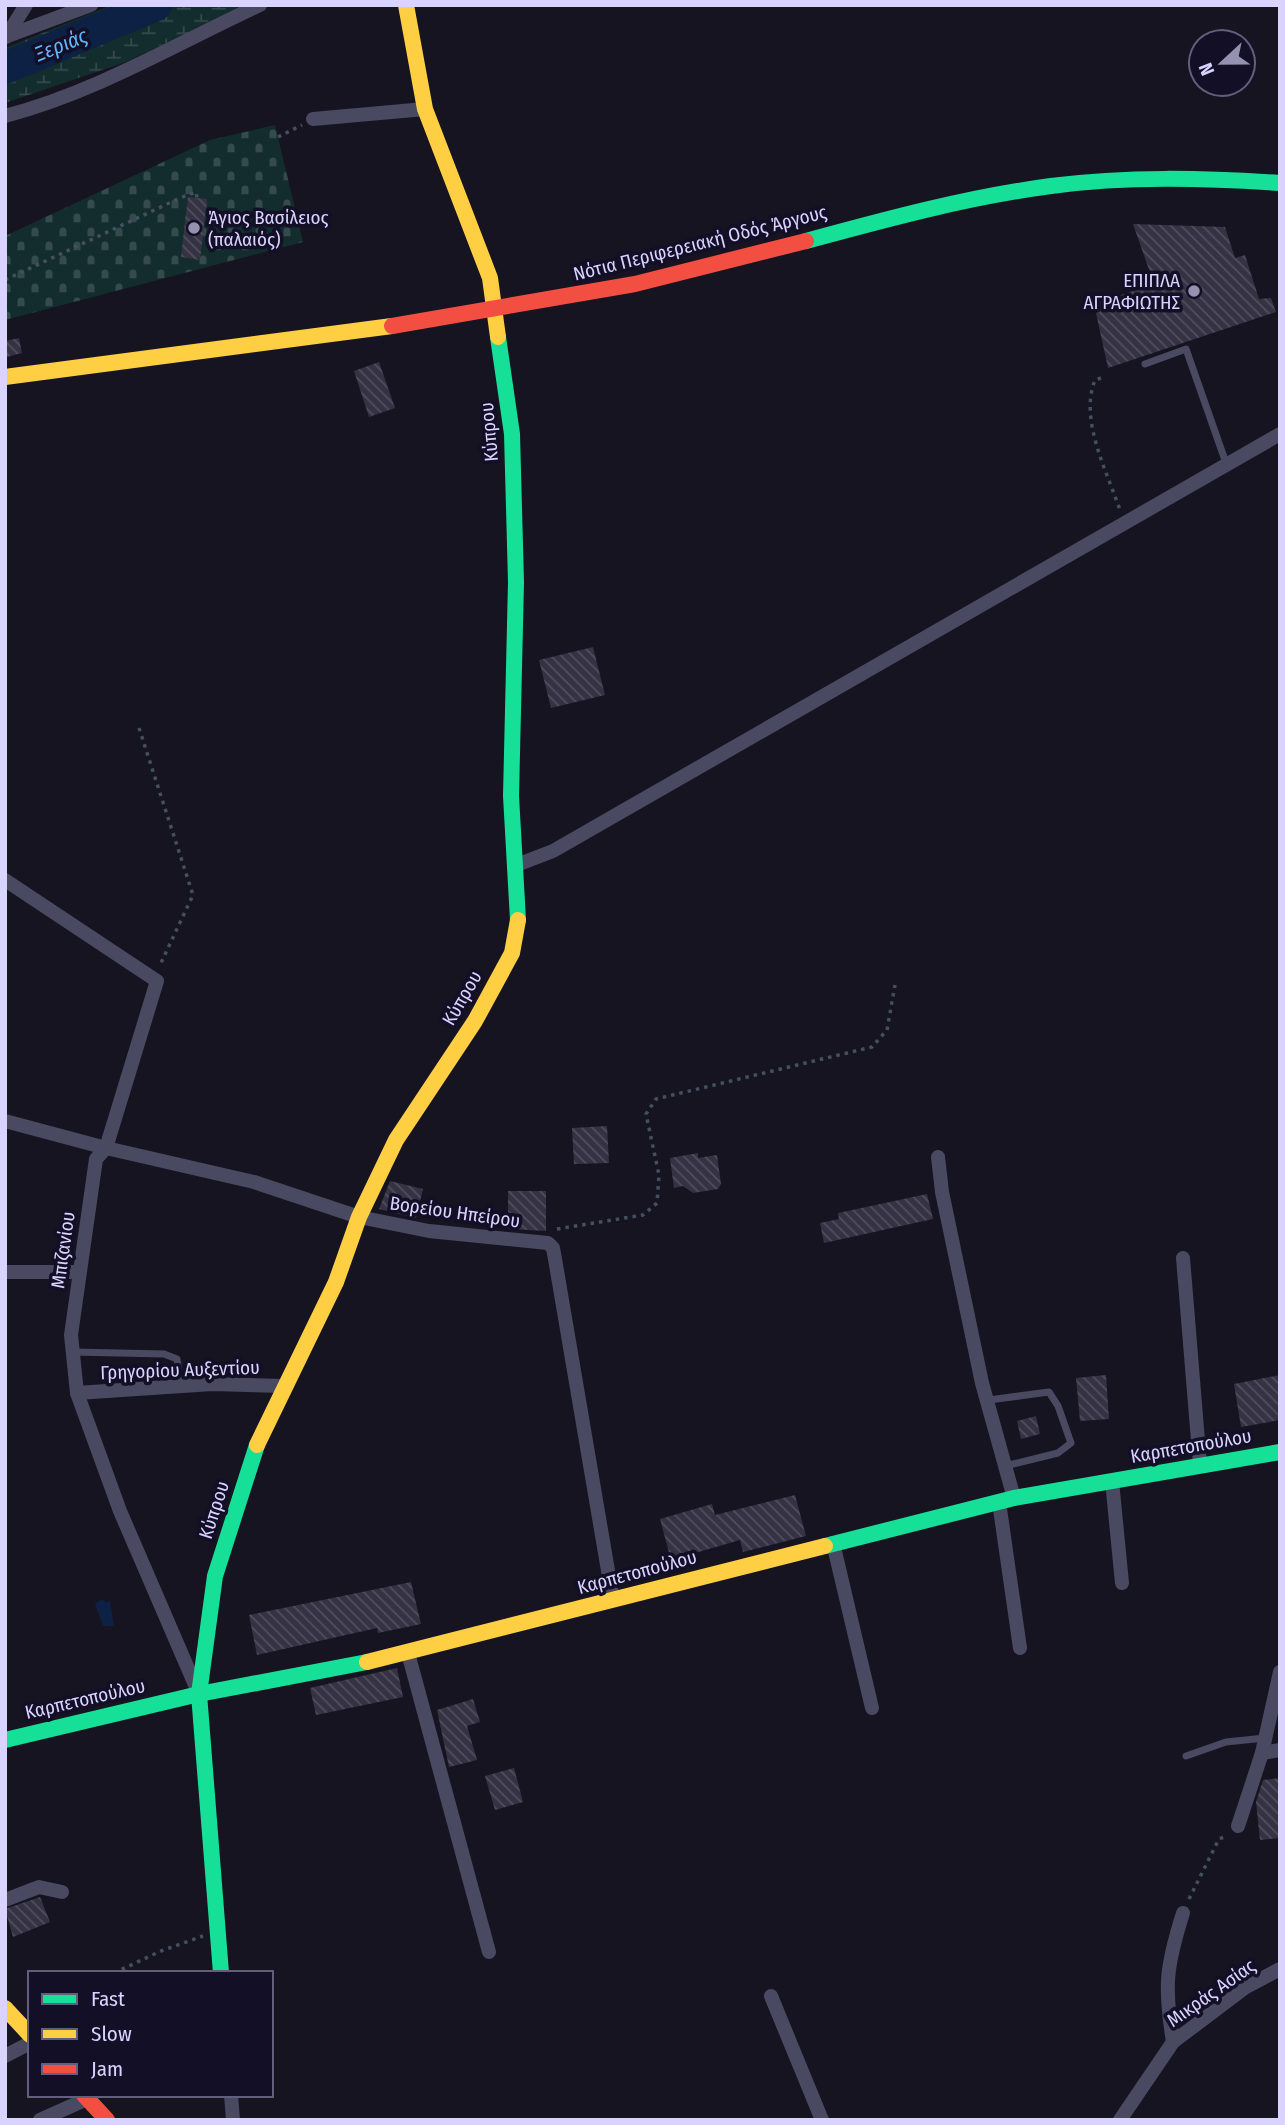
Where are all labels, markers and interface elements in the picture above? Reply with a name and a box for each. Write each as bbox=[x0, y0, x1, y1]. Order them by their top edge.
water label: Ξεριάς bbox=[31, 22, 92, 67]
north arrow bbox=[1187, 28, 1257, 98]
text: N bbox=[1194, 60, 1219, 79]
street label: Νότια Περιφερειακή Οδός Άργους bbox=[571, 200, 829, 286]
place label: Άγιος Βασίλειος (παλαιός) bbox=[208, 206, 329, 251]
marker: Άγιος Βασίλειος (παλαιός) bbox=[186, 220, 202, 236]
place label: ΕΠΙΠΛΑ ΑΓΡΑΦΙΩΤΗΣ bbox=[1084, 269, 1180, 314]
marker: ΕΠΙΠΛΑ ΑΓΡΑΦΙΩΤΗΣ bbox=[1186, 283, 1202, 299]
street label: Κύπρου bbox=[475, 401, 503, 463]
street label: Κύπρου bbox=[437, 967, 487, 1029]
street label: Βορείου Ηπείρου bbox=[388, 1191, 522, 1233]
street label: Μπιζανίου bbox=[46, 1210, 80, 1290]
street label: Γρηγορίου Αυξεντίου bbox=[100, 1356, 260, 1384]
street label: Καρπετοπούλου bbox=[1129, 1424, 1253, 1468]
street label: Κύπρου bbox=[194, 1478, 234, 1542]
street label: Καρπετοπούλου bbox=[575, 1545, 699, 1599]
street label: Καρπετοπούλου bbox=[23, 1674, 147, 1724]
street label: Μικράς Ασίας bbox=[1162, 1954, 1260, 2032]
legend bbox=[28, 1971, 273, 2097]
text: Fast bbox=[91, 1986, 125, 2012]
text: Slow bbox=[91, 2021, 132, 2047]
text: Jam bbox=[91, 2056, 123, 2082]

